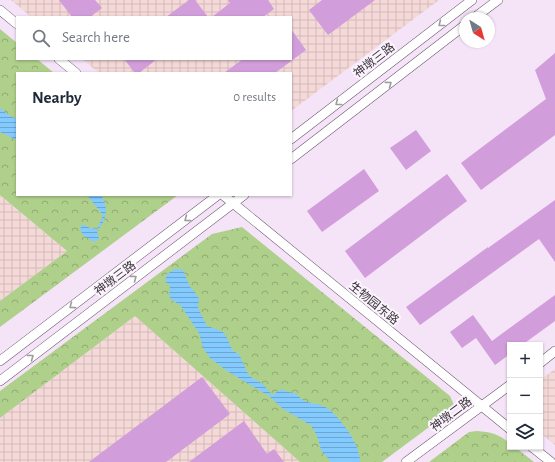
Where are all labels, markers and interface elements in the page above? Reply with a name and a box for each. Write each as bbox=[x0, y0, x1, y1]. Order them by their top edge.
north arrow bbox=[459, 12, 495, 48]
search box bbox=[16, 16, 292, 60]
one-way arrow bbox=[438, 19, 445, 26]
icon: search bbox=[30, 27, 52, 49]
text: Search here bbox=[62, 30, 130, 45]
street label: 神墩三路 bbox=[351, 40, 397, 80]
one-way arrow bbox=[384, 82, 391, 89]
text: Nearby bbox=[32, 89, 82, 106]
text: 0 results bbox=[233, 91, 276, 104]
one-way arrow bbox=[335, 98, 342, 105]
one-way arrow bbox=[185, 214, 192, 221]
street label: 神墩三路 bbox=[92, 258, 138, 297]
one-way arrow bbox=[130, 276, 137, 283]
street label: 生物园东路 bbox=[347, 279, 402, 327]
one-way arrow bbox=[70, 301, 77, 308]
map controls bbox=[507, 342, 543, 450]
button: + bbox=[507, 342, 543, 378]
one-way arrow bbox=[27, 354, 34, 362]
button: − bbox=[507, 378, 543, 414]
street label: 神墩二路 bbox=[428, 394, 474, 433]
button: layers bbox=[507, 414, 543, 450]

